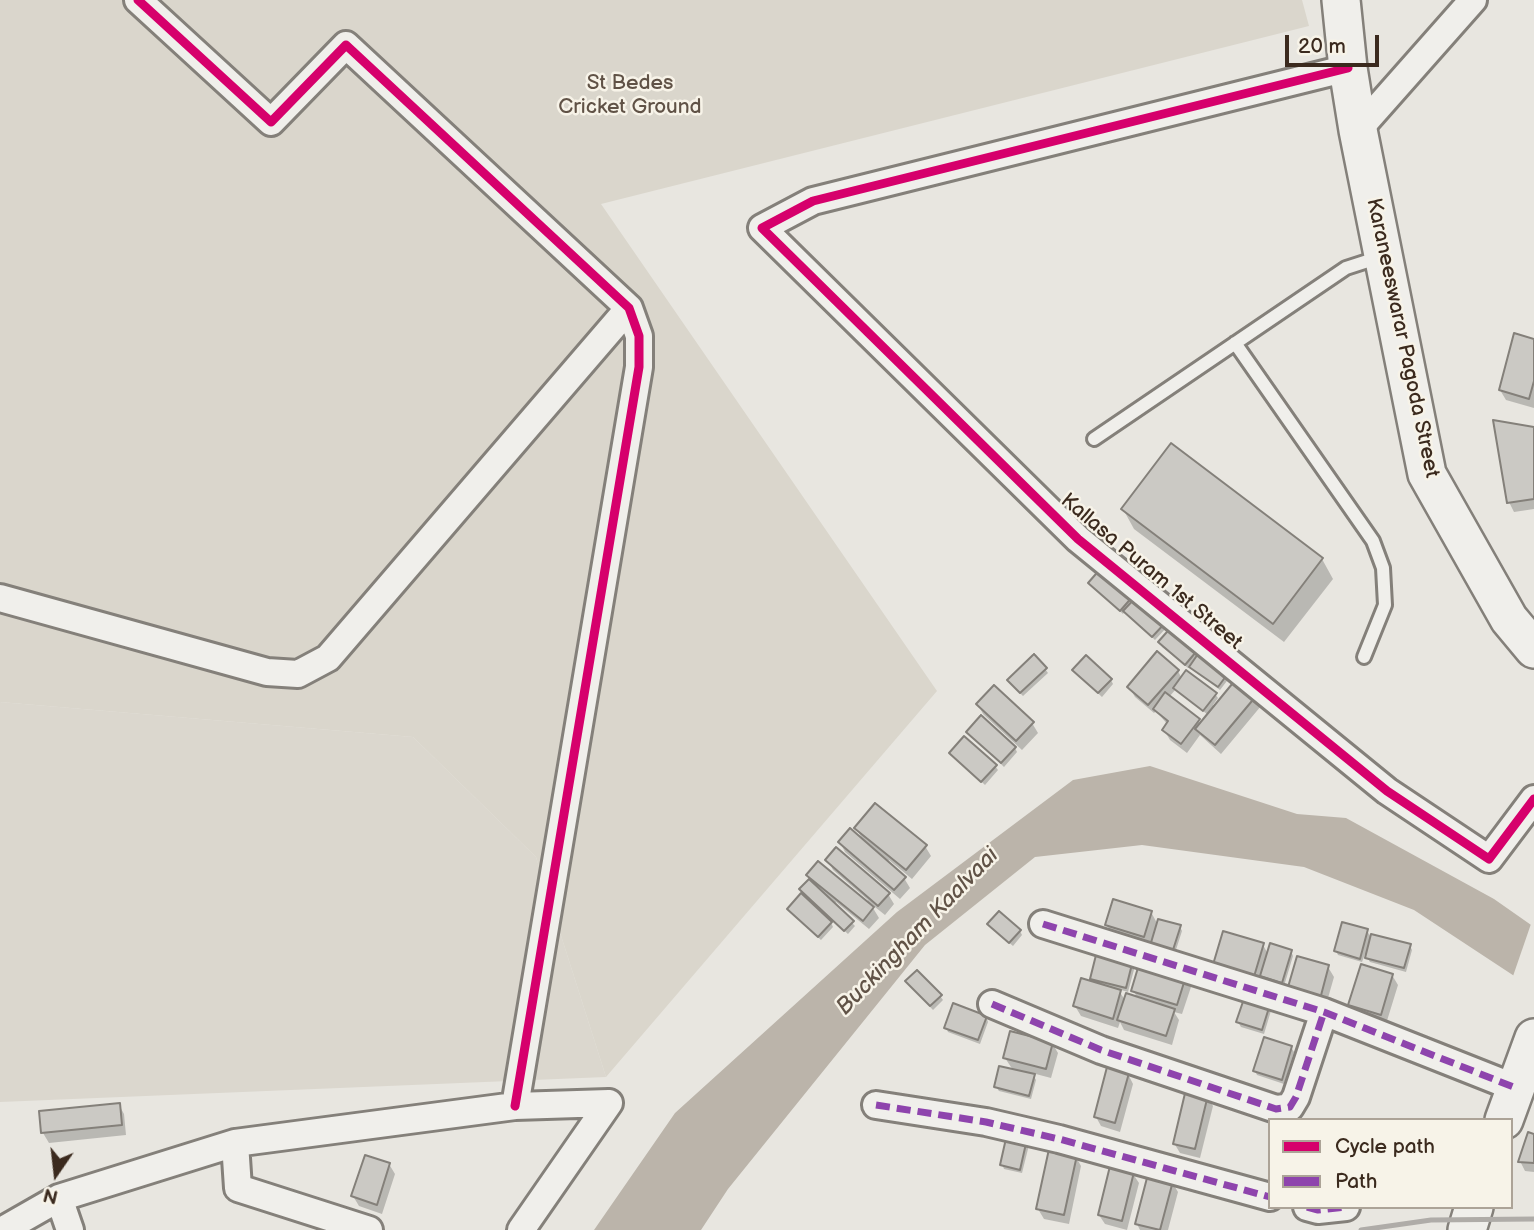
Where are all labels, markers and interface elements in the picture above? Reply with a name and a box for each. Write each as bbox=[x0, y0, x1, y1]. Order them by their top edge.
scale bar bbox=[1289, 21, 1384, 65]
text: 20 m bbox=[1298, 34, 1346, 59]
park label: St Bedes Cricket Ground bbox=[558, 71, 702, 121]
street label: Karaneeswarar Pagoda Street bbox=[1360, 196, 1444, 480]
street label: Kallasa Puram 1st Street bbox=[1055, 489, 1247, 655]
water label: Buckingham Kaalvaai bbox=[831, 843, 1005, 1021]
legend bbox=[1268, 1118, 1513, 1209]
text: Cycle path bbox=[1335, 1134, 1435, 1159]
north arrow bbox=[21, 1139, 91, 1209]
text: Path bbox=[1335, 1169, 1377, 1194]
text: N bbox=[41, 1182, 61, 1208]

